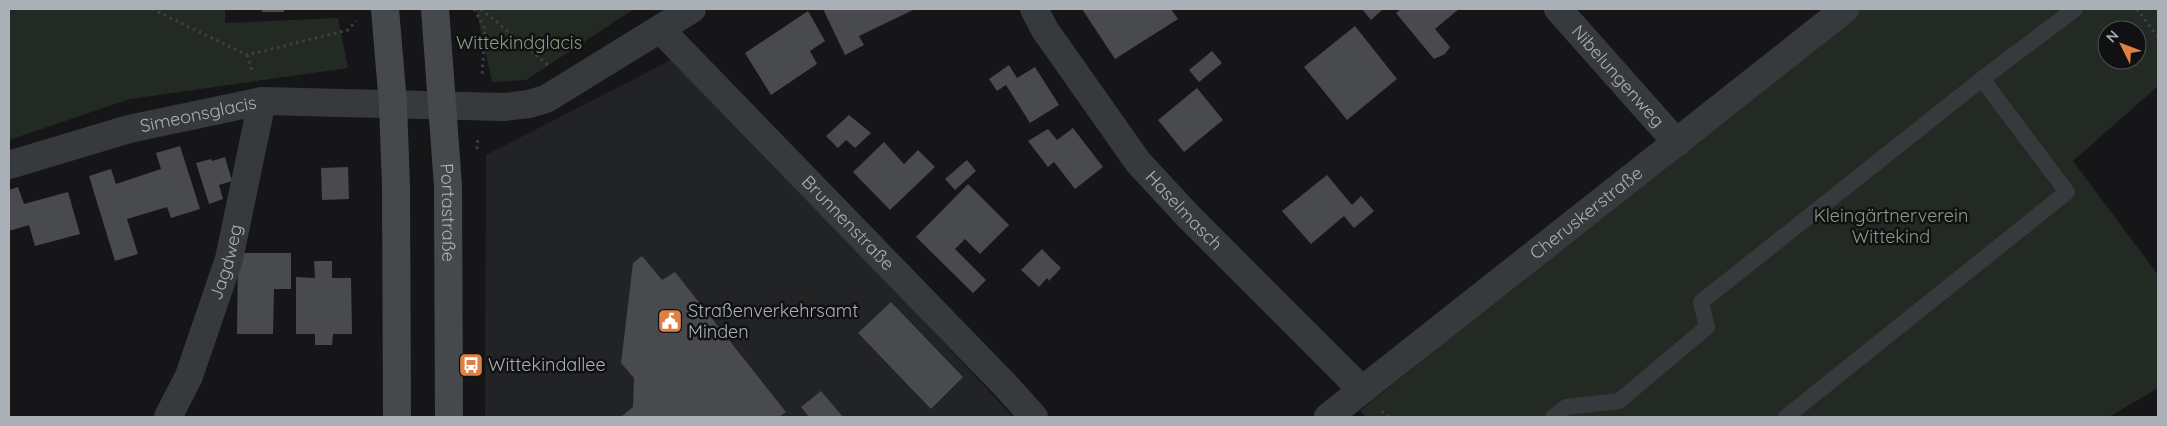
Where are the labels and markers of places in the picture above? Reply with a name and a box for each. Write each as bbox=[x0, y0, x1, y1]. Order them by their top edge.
place label: Straßenverkehrsamt Minden bbox=[688, 299, 858, 343]
public building icon: Straßenverkehrsamt Minden bbox=[657, 308, 683, 334]
bus stop icon: Wittekindallee bbox=[458, 352, 484, 378]
place label: Wittekindallee bbox=[488, 353, 606, 376]

